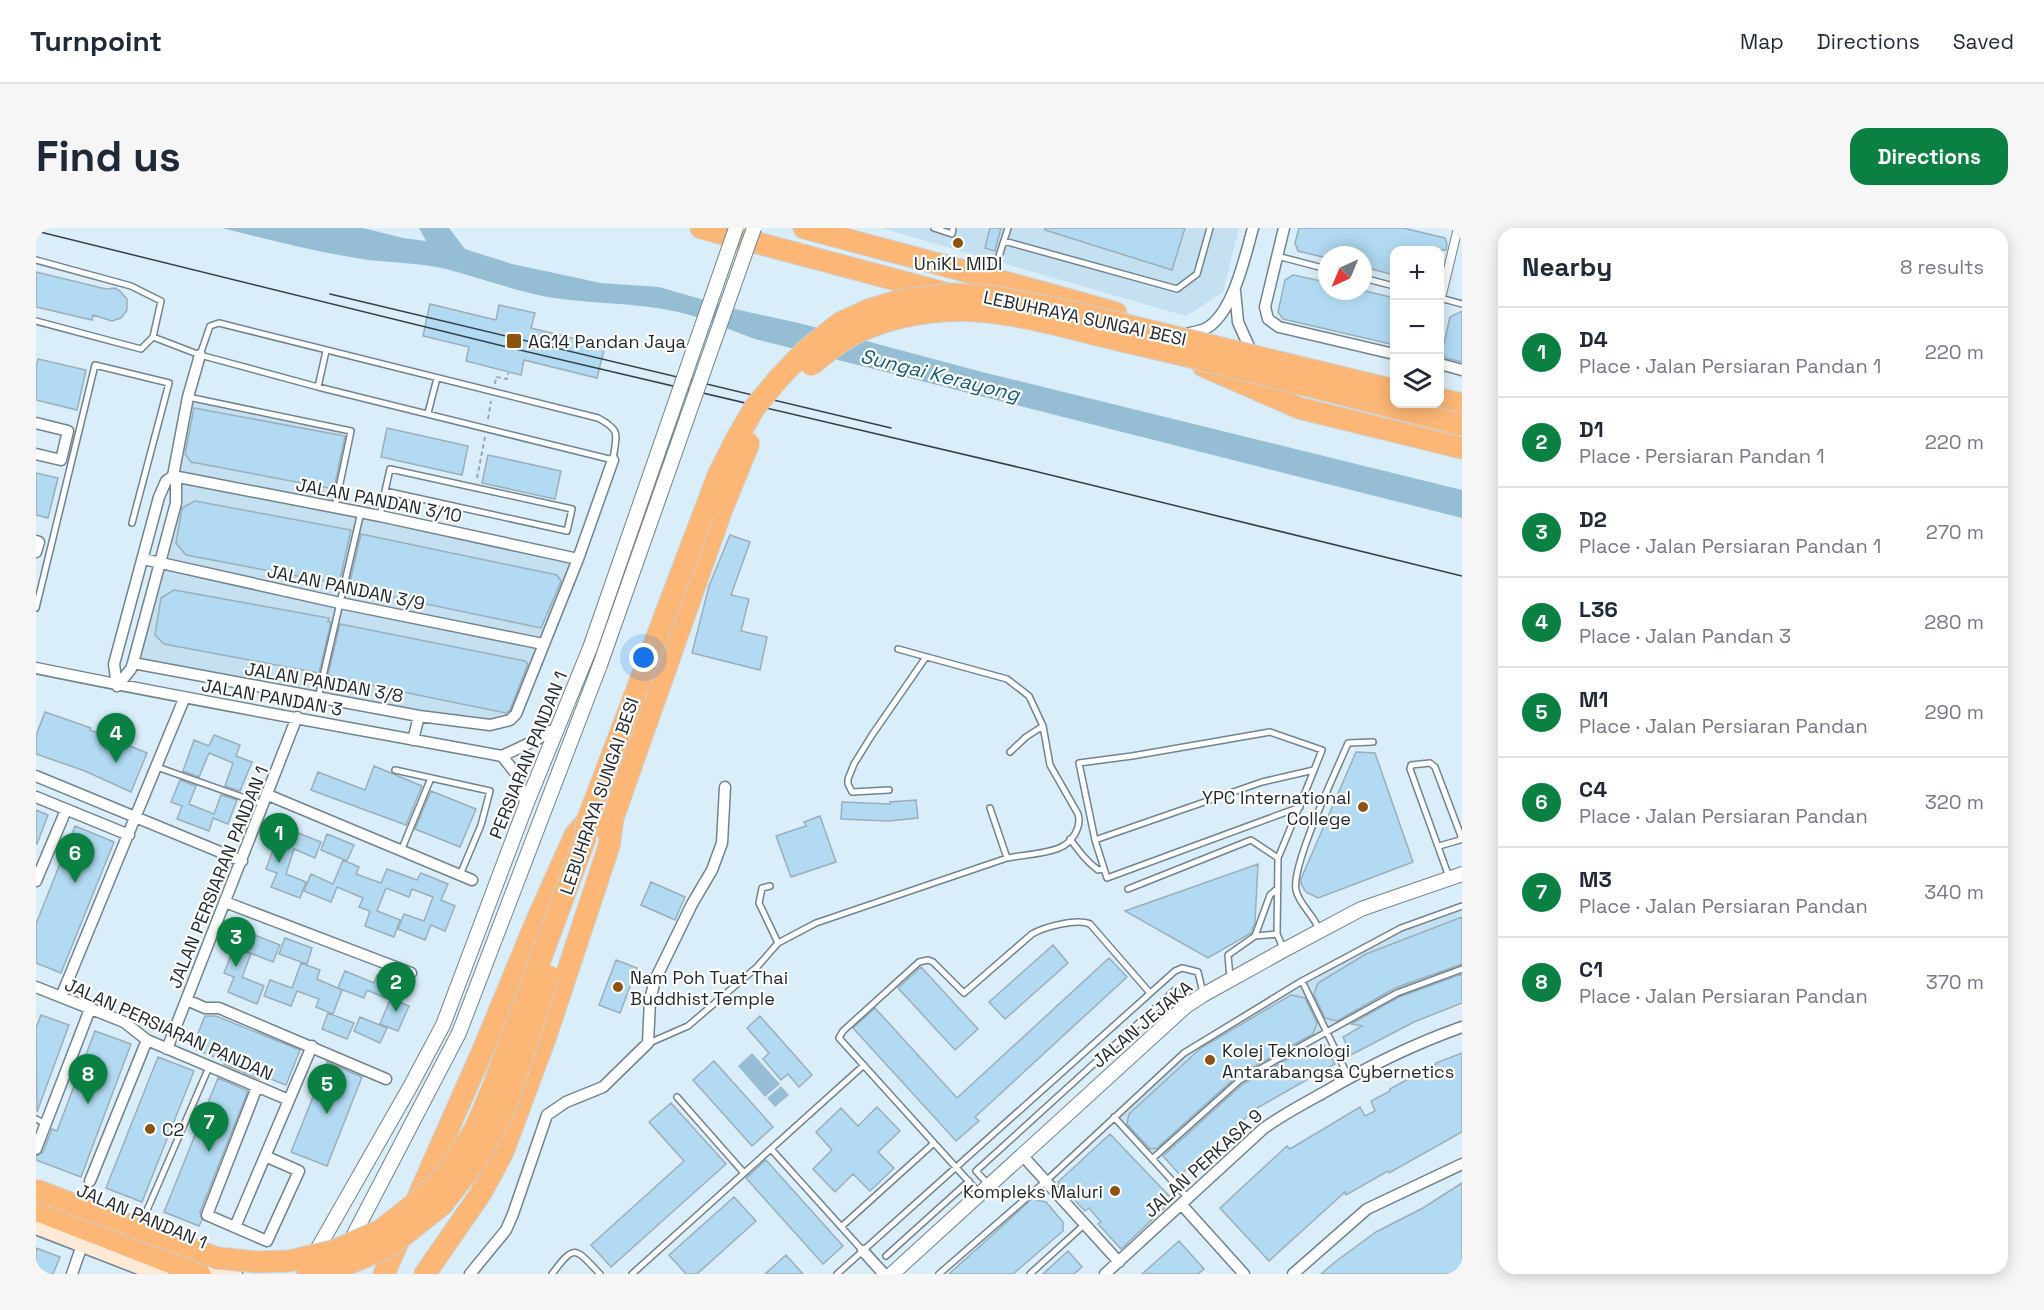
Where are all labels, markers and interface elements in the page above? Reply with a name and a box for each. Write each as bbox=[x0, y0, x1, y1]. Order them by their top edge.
text: Turnpoint bbox=[30, 23, 162, 59]
text: Map bbox=[1740, 28, 1784, 55]
text: Directions bbox=[1817, 28, 1920, 55]
text: Saved bbox=[1953, 28, 2014, 55]
button: Directions bbox=[1850, 128, 2008, 185]
text: Find us bbox=[36, 130, 181, 183]
marker: UniKL MIDI bbox=[951, 236, 965, 250]
north arrow bbox=[1318, 246, 1372, 300]
map controls bbox=[1390, 246, 1444, 408]
button: + bbox=[1390, 246, 1444, 300]
text: Nearby bbox=[1522, 250, 1612, 284]
place label: UniKL MIDI bbox=[914, 252, 1002, 275]
text: 8 results bbox=[1900, 254, 1984, 280]
street label: LEBUHRAYA SUNGAI BESI bbox=[981, 285, 1189, 351]
button: − bbox=[1390, 300, 1444, 354]
text: D4 bbox=[1579, 325, 1608, 353]
place label: AG14 Pandan Jaya bbox=[528, 330, 686, 353]
marker: AG14 Pandan Jaya bbox=[505, 332, 523, 350]
text: 1 bbox=[1537, 339, 1546, 365]
text: 220 m bbox=[1925, 339, 1984, 365]
water label: Sungai Kerayong bbox=[858, 343, 1023, 408]
text: Place · Jalan Persiaran Pandan 1 bbox=[1579, 353, 1881, 379]
button: layers bbox=[1390, 354, 1444, 408]
text: D1 bbox=[1579, 415, 1604, 443]
text: 2 bbox=[1536, 429, 1547, 455]
text: 220 m bbox=[1925, 429, 1984, 455]
text: Place · Persiaran Pandan 1 bbox=[1579, 443, 1825, 469]
street label: JALAN PANDAN 3/10 bbox=[294, 473, 464, 527]
text: D2 bbox=[1579, 505, 1607, 533]
text: 3 bbox=[1535, 519, 1548, 545]
text: 270 m bbox=[1926, 519, 1984, 545]
text: Place · Jalan Persiaran Pandan 1 bbox=[1579, 533, 1881, 559]
street label: JALAN PANDAN 3/9 bbox=[265, 559, 427, 615]
text: L36 bbox=[1579, 595, 1618, 623]
text: 4 bbox=[1535, 609, 1548, 635]
text: 280 m bbox=[1924, 609, 1984, 635]
text: Place · Jalan Pandan 3 bbox=[1579, 623, 1791, 649]
your location bbox=[629, 643, 658, 672]
street label: JALAN PANDAN 3/8 bbox=[243, 657, 405, 707]
street label: PERSIARAN PANDAN 1 bbox=[484, 668, 572, 842]
street label: JALAN PANDAN 3 bbox=[200, 674, 344, 720]
text: M1 bbox=[1579, 685, 1608, 713]
street label: LEBUHRAYA SUNGAI BESI bbox=[554, 694, 644, 898]
text: 5 bbox=[1536, 699, 1548, 725]
text: 290 m bbox=[1925, 699, 1984, 725]
text: Place · Jalan Persiaran Pandan bbox=[1579, 713, 1868, 739]
pin: 4 bbox=[96, 714, 136, 763]
street label: JALAN PERSIARAN PANDAN 1 bbox=[163, 762, 273, 992]
text: C4 bbox=[1579, 775, 1607, 803]
place label: YPC International College bbox=[1202, 786, 1351, 830]
text: 6 bbox=[1535, 789, 1548, 815]
text: 320 m bbox=[1925, 789, 1984, 815]
marker: YPC International College bbox=[1356, 800, 1370, 814]
text: Place · Jalan Persiaran Pandan bbox=[1579, 803, 1868, 829]
pin: 1 bbox=[260, 814, 298, 863]
pin: 6 bbox=[56, 834, 94, 883]
text: M3 bbox=[1579, 865, 1612, 893]
text: 7 bbox=[1536, 879, 1547, 905]
text: 340 m bbox=[1924, 879, 1984, 905]
text: Place · Jalan Persiaran Pandan bbox=[1579, 893, 1868, 919]
pin: 3 bbox=[216, 918, 256, 967]
text: C1 bbox=[1579, 955, 1603, 983]
pin: 2 bbox=[376, 962, 416, 1012]
place label: Nam Poh Tuat Thai Buddhist Temple bbox=[630, 966, 788, 1010]
text: 8 bbox=[1536, 969, 1548, 995]
text: 370 m bbox=[1926, 969, 1984, 995]
street label: JALAN PERSIARAN PANDAN bbox=[61, 973, 277, 1085]
street label: JALAN JEJAKA bbox=[1087, 975, 1197, 1073]
marker: Nam Poh Tuat Thai Buddhist Temple bbox=[611, 980, 625, 994]
text: Place · Jalan Persiaran Pandan bbox=[1579, 983, 1868, 1009]
place label: Kolej Teknologi Antarabangsa Cybernetics bbox=[1222, 1039, 1454, 1083]
marker: Kolej Teknologi Antarabangsa Cybernetics bbox=[1203, 1053, 1217, 1067]
pin: 8 bbox=[68, 1054, 108, 1104]
pin: 5 bbox=[308, 1064, 346, 1114]
pin: 7 bbox=[190, 1102, 228, 1152]
street label: JALAN PERKASA 9 bbox=[1139, 1104, 1267, 1222]
place label: C2 bbox=[162, 1118, 184, 1141]
marker: C2 bbox=[143, 1122, 157, 1136]
street label: JALAN PANDAN 1 bbox=[73, 1178, 211, 1254]
place label: Kompleks Maluri bbox=[963, 1180, 1103, 1203]
marker: Kompleks Maluri bbox=[1108, 1184, 1122, 1198]

